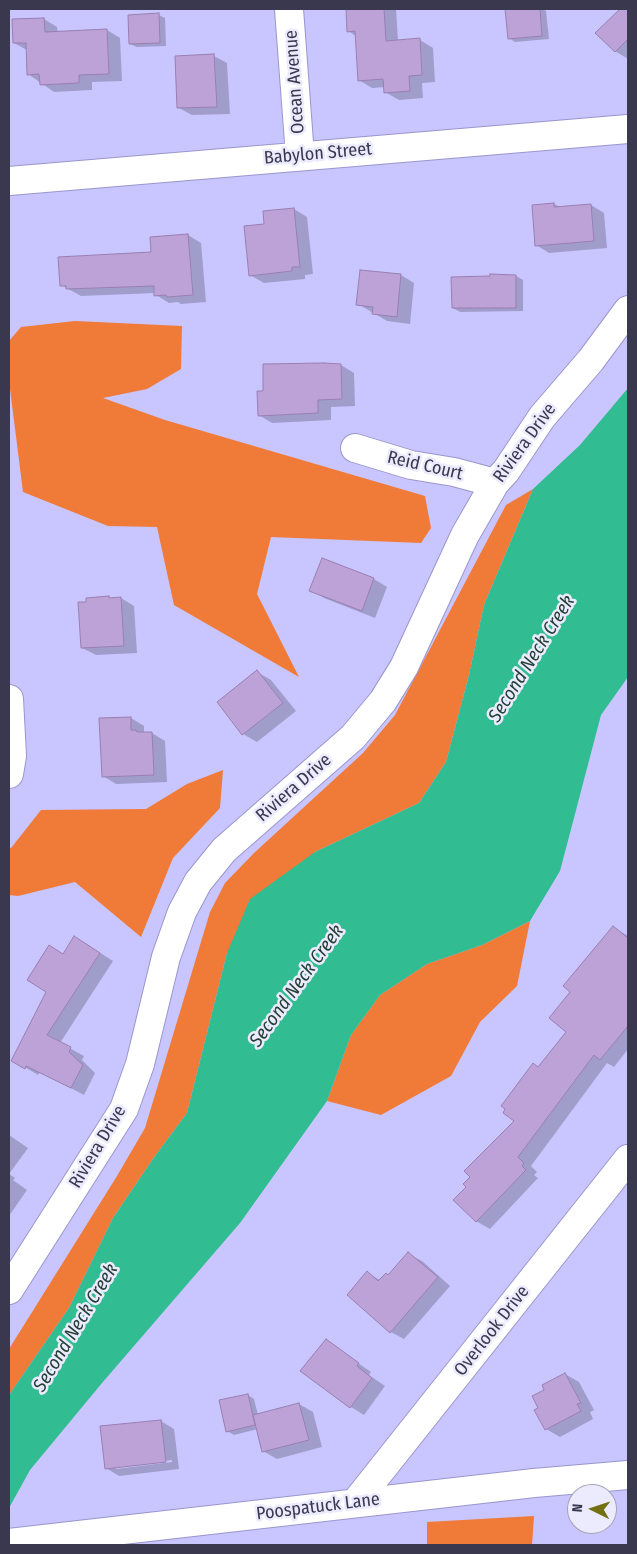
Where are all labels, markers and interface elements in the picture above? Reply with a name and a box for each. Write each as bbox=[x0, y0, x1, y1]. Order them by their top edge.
street label: Ocean Avenue bbox=[281, 29, 309, 135]
street label: Babylon Street bbox=[263, 139, 373, 169]
street label: Riviera Drive bbox=[489, 399, 561, 487]
street label: Reid Court bbox=[385, 447, 465, 485]
water label: Second Neck Creek bbox=[484, 591, 580, 727]
street label: Riviera Drive bbox=[252, 749, 336, 827]
water label: Second Neck Creek bbox=[245, 920, 349, 1052]
street label: Riviera Drive bbox=[65, 1102, 131, 1192]
water label: Second Neck Creek bbox=[29, 1260, 123, 1396]
street label: Overlook Drive bbox=[450, 1282, 534, 1380]
north arrow bbox=[567, 1484, 617, 1534]
street label: Poospatuck Lane bbox=[255, 1489, 381, 1525]
text: N bbox=[569, 1503, 586, 1513]

